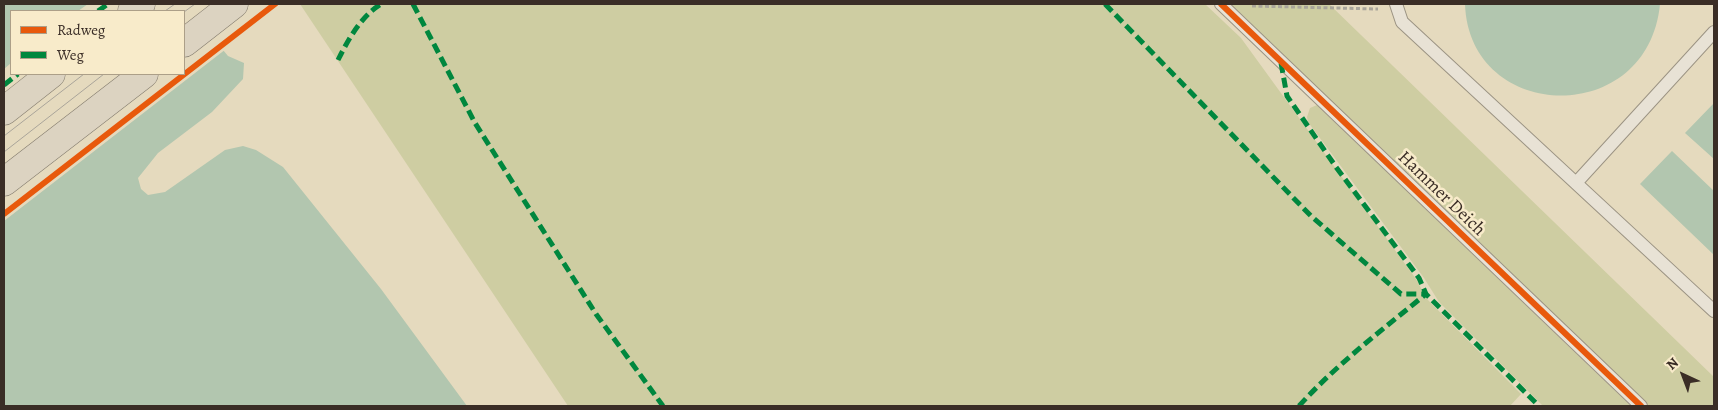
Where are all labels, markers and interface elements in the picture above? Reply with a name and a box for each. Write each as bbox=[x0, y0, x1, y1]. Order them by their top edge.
legend bbox=[10, 10, 185, 75]
text: Radweg bbox=[57, 20, 105, 40]
text: Weg bbox=[57, 45, 84, 65]
street label: Hammer Deich bbox=[1393, 147, 1489, 241]
north arrow bbox=[1658, 350, 1708, 400]
text: N bbox=[1662, 353, 1683, 374]

